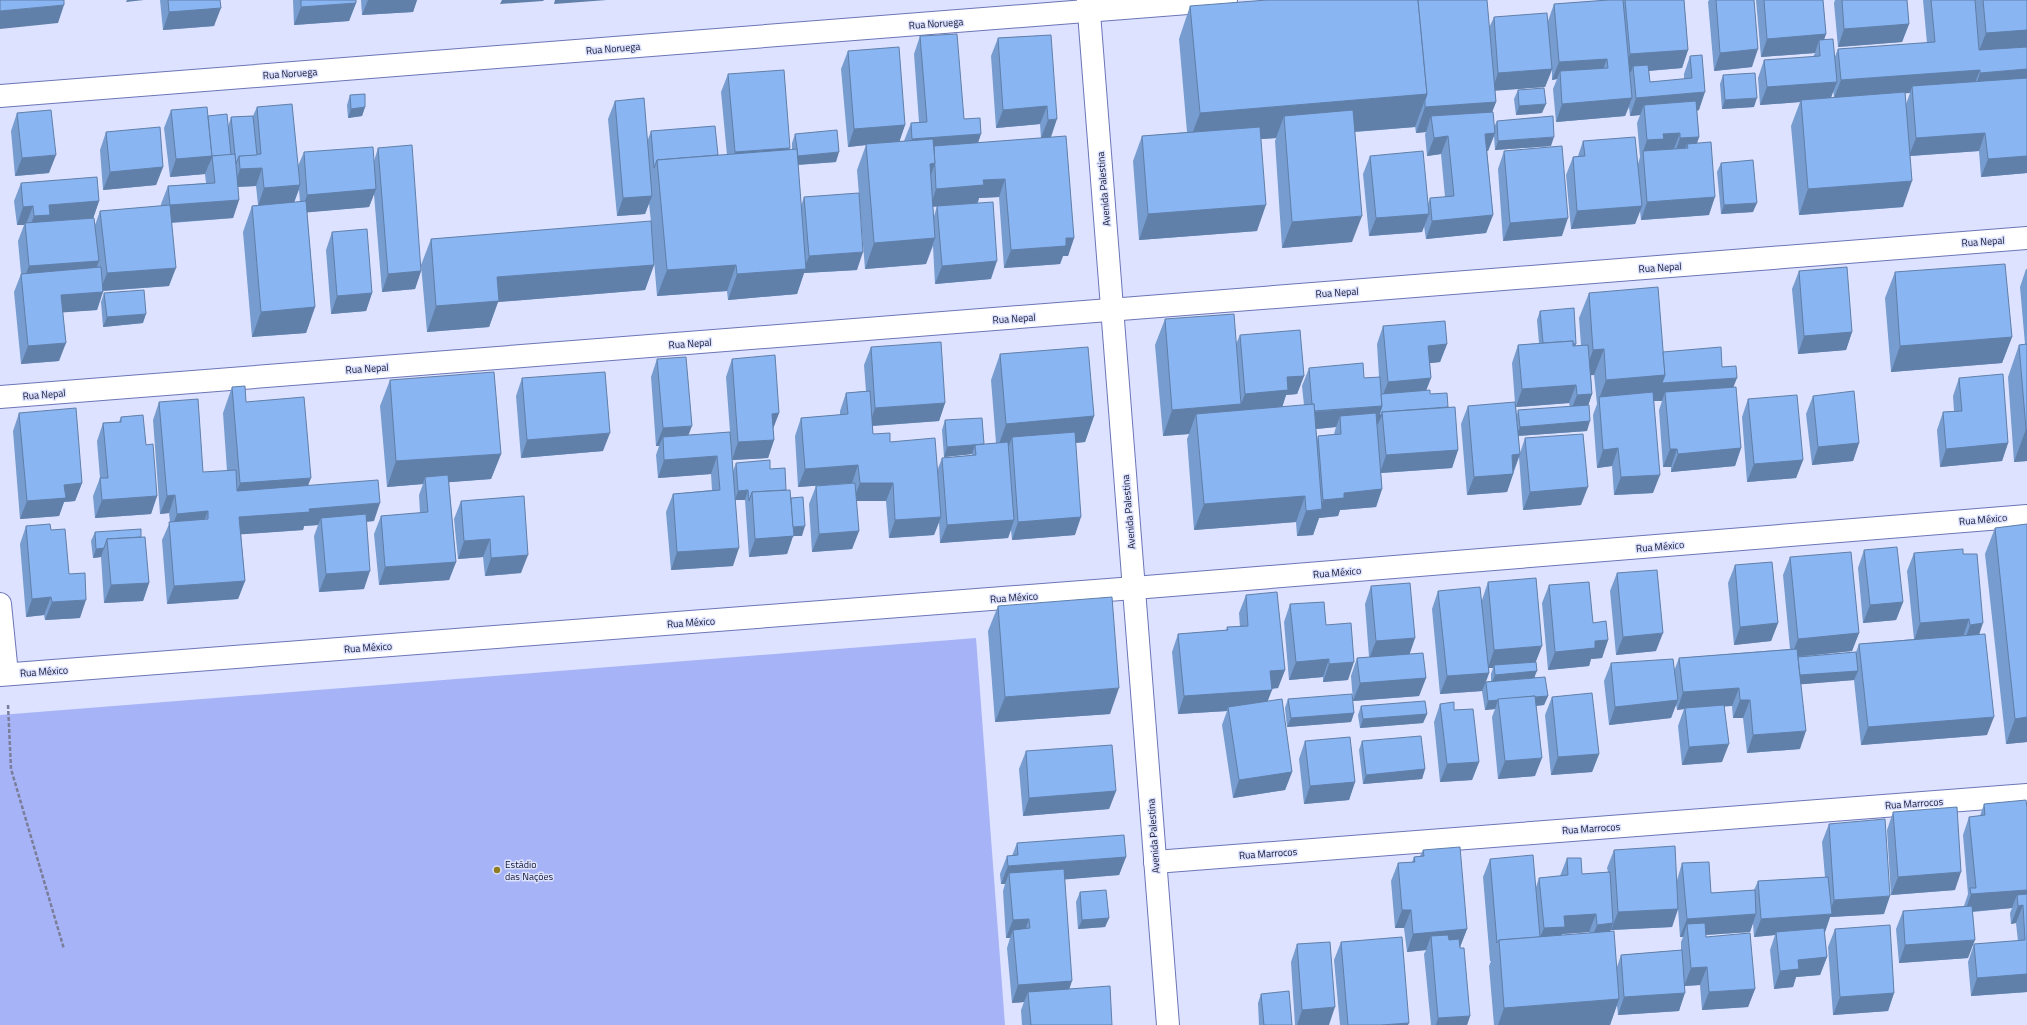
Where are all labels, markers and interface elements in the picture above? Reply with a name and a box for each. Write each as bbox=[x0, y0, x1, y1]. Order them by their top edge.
street label: Rua Noruega bbox=[908, 14, 964, 33]
street label: Rua Noruega bbox=[585, 39, 641, 58]
street label: Rua Noruega bbox=[262, 64, 318, 83]
street label: Avenida Palestina bbox=[1093, 151, 1114, 227]
street label: Rua Nepal bbox=[1961, 233, 2005, 250]
street label: Rua Nepal bbox=[1638, 259, 1682, 276]
street label: Rua Nepal bbox=[1315, 284, 1359, 301]
street label: Rua Nepal bbox=[992, 310, 1036, 327]
street label: Rua Nepal bbox=[668, 335, 712, 352]
street label: Rua Nepal bbox=[345, 360, 389, 377]
street label: Rua Nepal bbox=[22, 385, 66, 404]
street label: Avenida Palestina bbox=[1118, 474, 1139, 550]
street label: Rua México bbox=[1958, 510, 2008, 529]
street label: Rua México bbox=[1635, 537, 1685, 556]
street label: Rua México bbox=[1312, 563, 1362, 582]
street label: Rua México bbox=[989, 588, 1039, 607]
street label: Rua México bbox=[666, 613, 716, 632]
street label: Rua México bbox=[343, 638, 393, 657]
street label: Rua México bbox=[19, 662, 69, 681]
street label: Rua Marrocos bbox=[1884, 794, 1944, 813]
street label: Avenida Palestina bbox=[1143, 798, 1164, 874]
street label: Rua Marrocos bbox=[1561, 819, 1621, 838]
street label: Rua Marrocos bbox=[1238, 844, 1298, 863]
place label: Estádio das Nações bbox=[505, 857, 554, 884]
marker: Estádio das Nações bbox=[492, 865, 502, 875]

